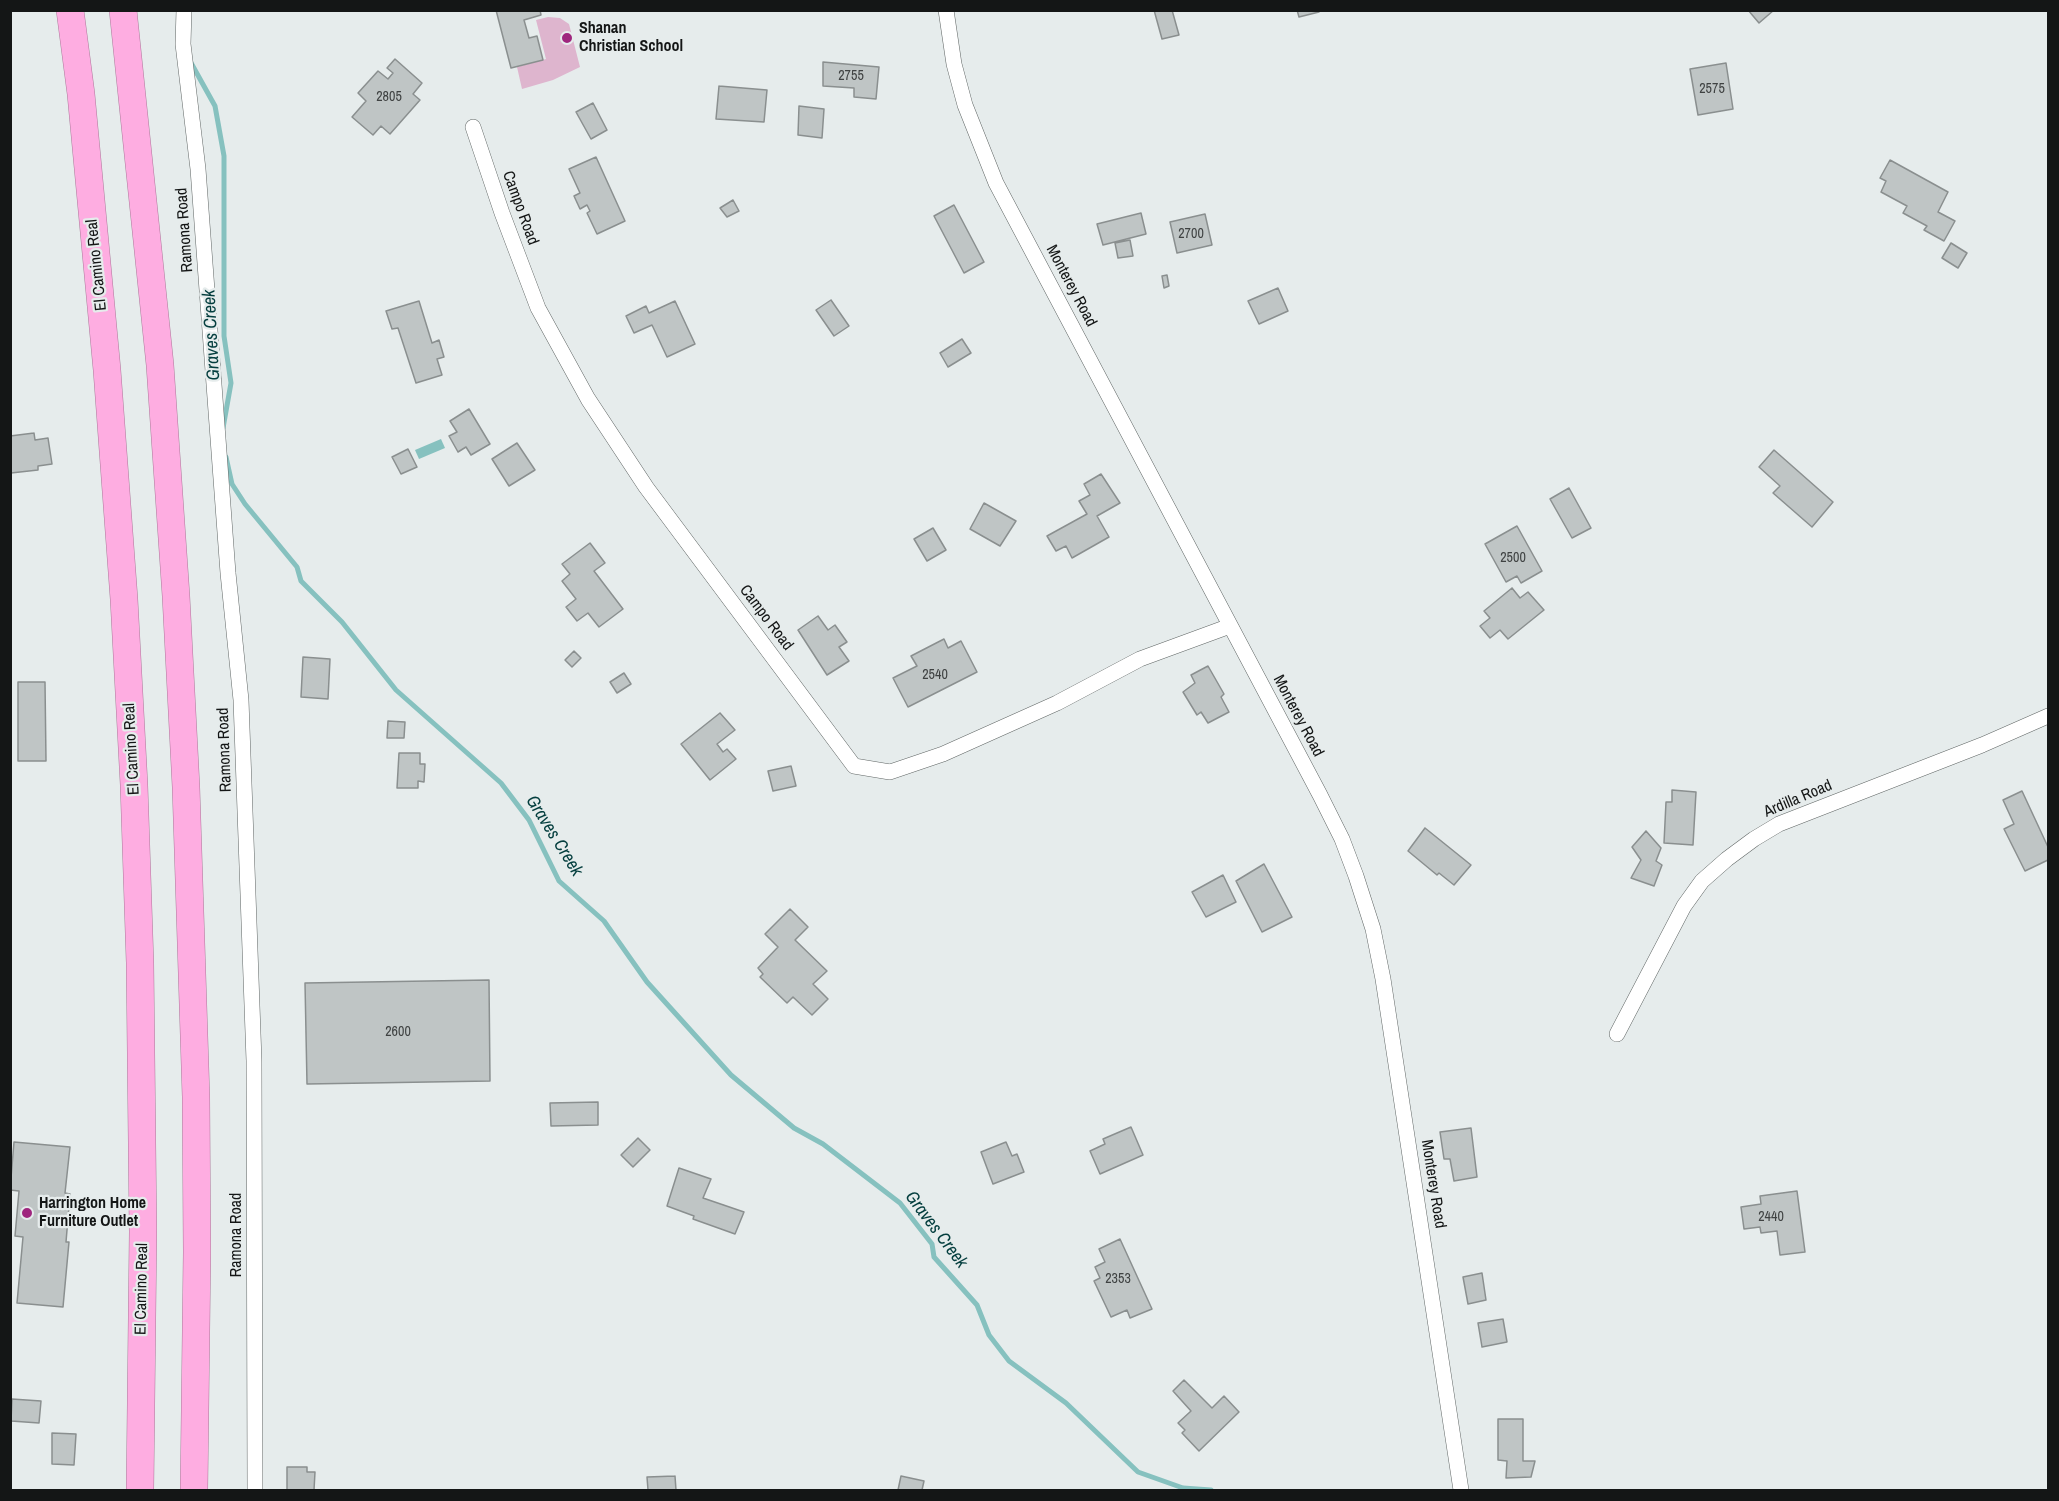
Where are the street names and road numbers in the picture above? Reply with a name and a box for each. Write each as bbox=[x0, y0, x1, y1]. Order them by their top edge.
street label: Campo Road bbox=[498, 168, 542, 248]
street label: Ramona Road bbox=[172, 187, 198, 273]
street label: El Camino Real bbox=[83, 218, 111, 312]
street label: Monterey Road bbox=[1041, 242, 1101, 330]
street label: Campo Road bbox=[735, 581, 797, 655]
street label: Monterey Road bbox=[1268, 672, 1328, 760]
street label: El Camino Real bbox=[120, 703, 144, 795]
street label: Ramona Road bbox=[214, 707, 236, 793]
street label: Ardilla Road bbox=[1761, 776, 1835, 822]
street label: Monterey Road bbox=[1417, 1138, 1449, 1230]
street label: Ramona Road bbox=[227, 1193, 247, 1277]
street label: El Camino Real bbox=[132, 1243, 152, 1335]

